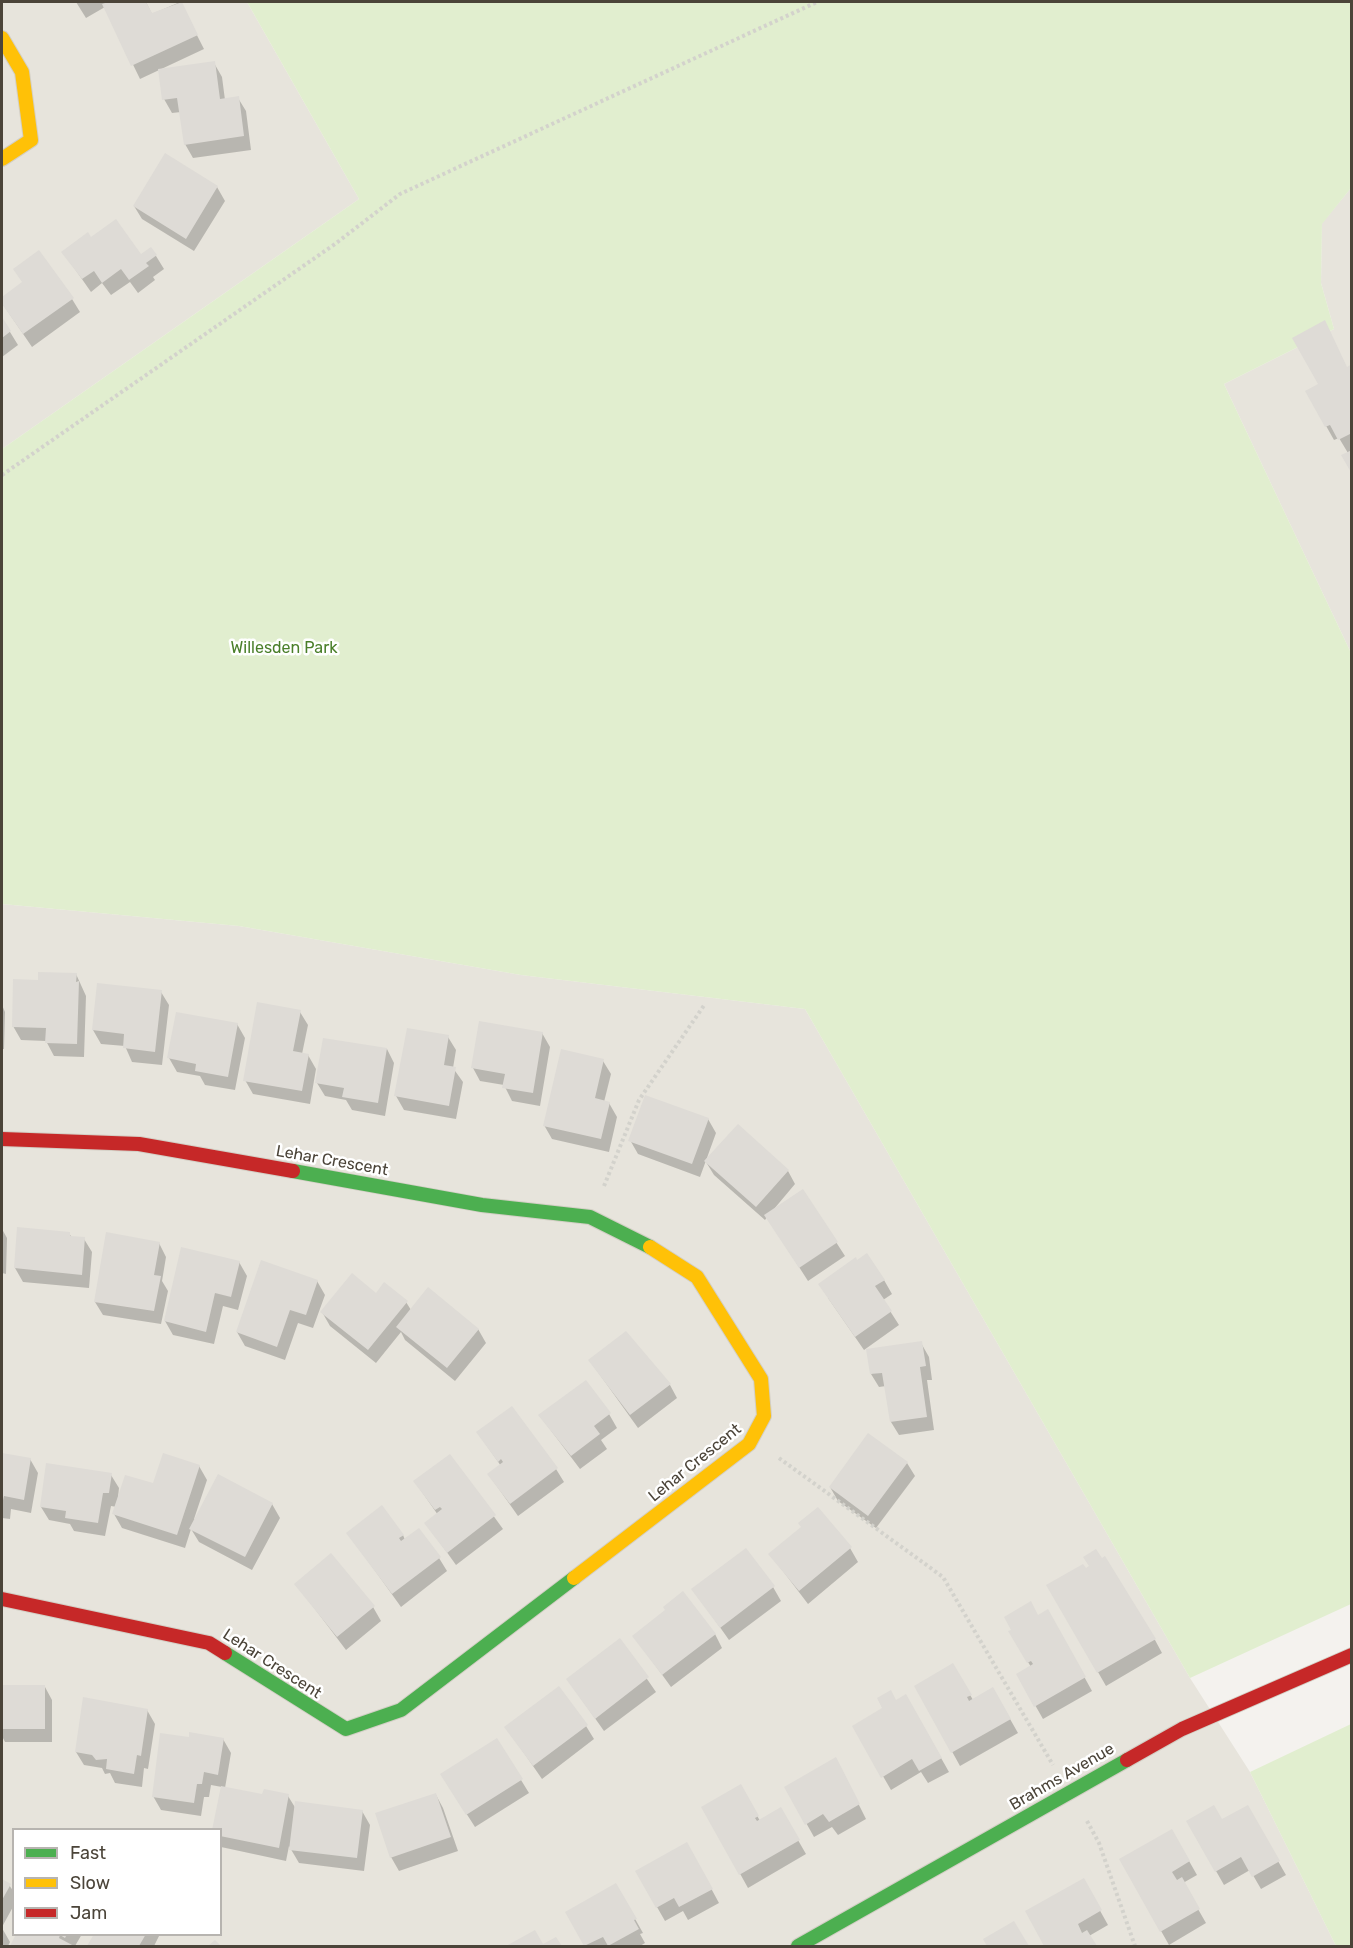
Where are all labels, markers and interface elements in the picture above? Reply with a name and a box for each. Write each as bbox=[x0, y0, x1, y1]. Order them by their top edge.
park label: Willesden Park bbox=[231, 638, 337, 658]
street label: Lehar Crescent bbox=[274, 1142, 390, 1180]
street label: Lehar Crescent bbox=[645, 1420, 745, 1506]
street label: Lehar Crescent bbox=[219, 1625, 325, 1703]
street label: Brahms Avenue bbox=[1006, 1739, 1118, 1815]
legend bbox=[12, 1828, 222, 1936]
text: Fast bbox=[70, 1842, 106, 1864]
text: Slow bbox=[70, 1872, 110, 1894]
text: Jam bbox=[70, 1902, 107, 1924]

